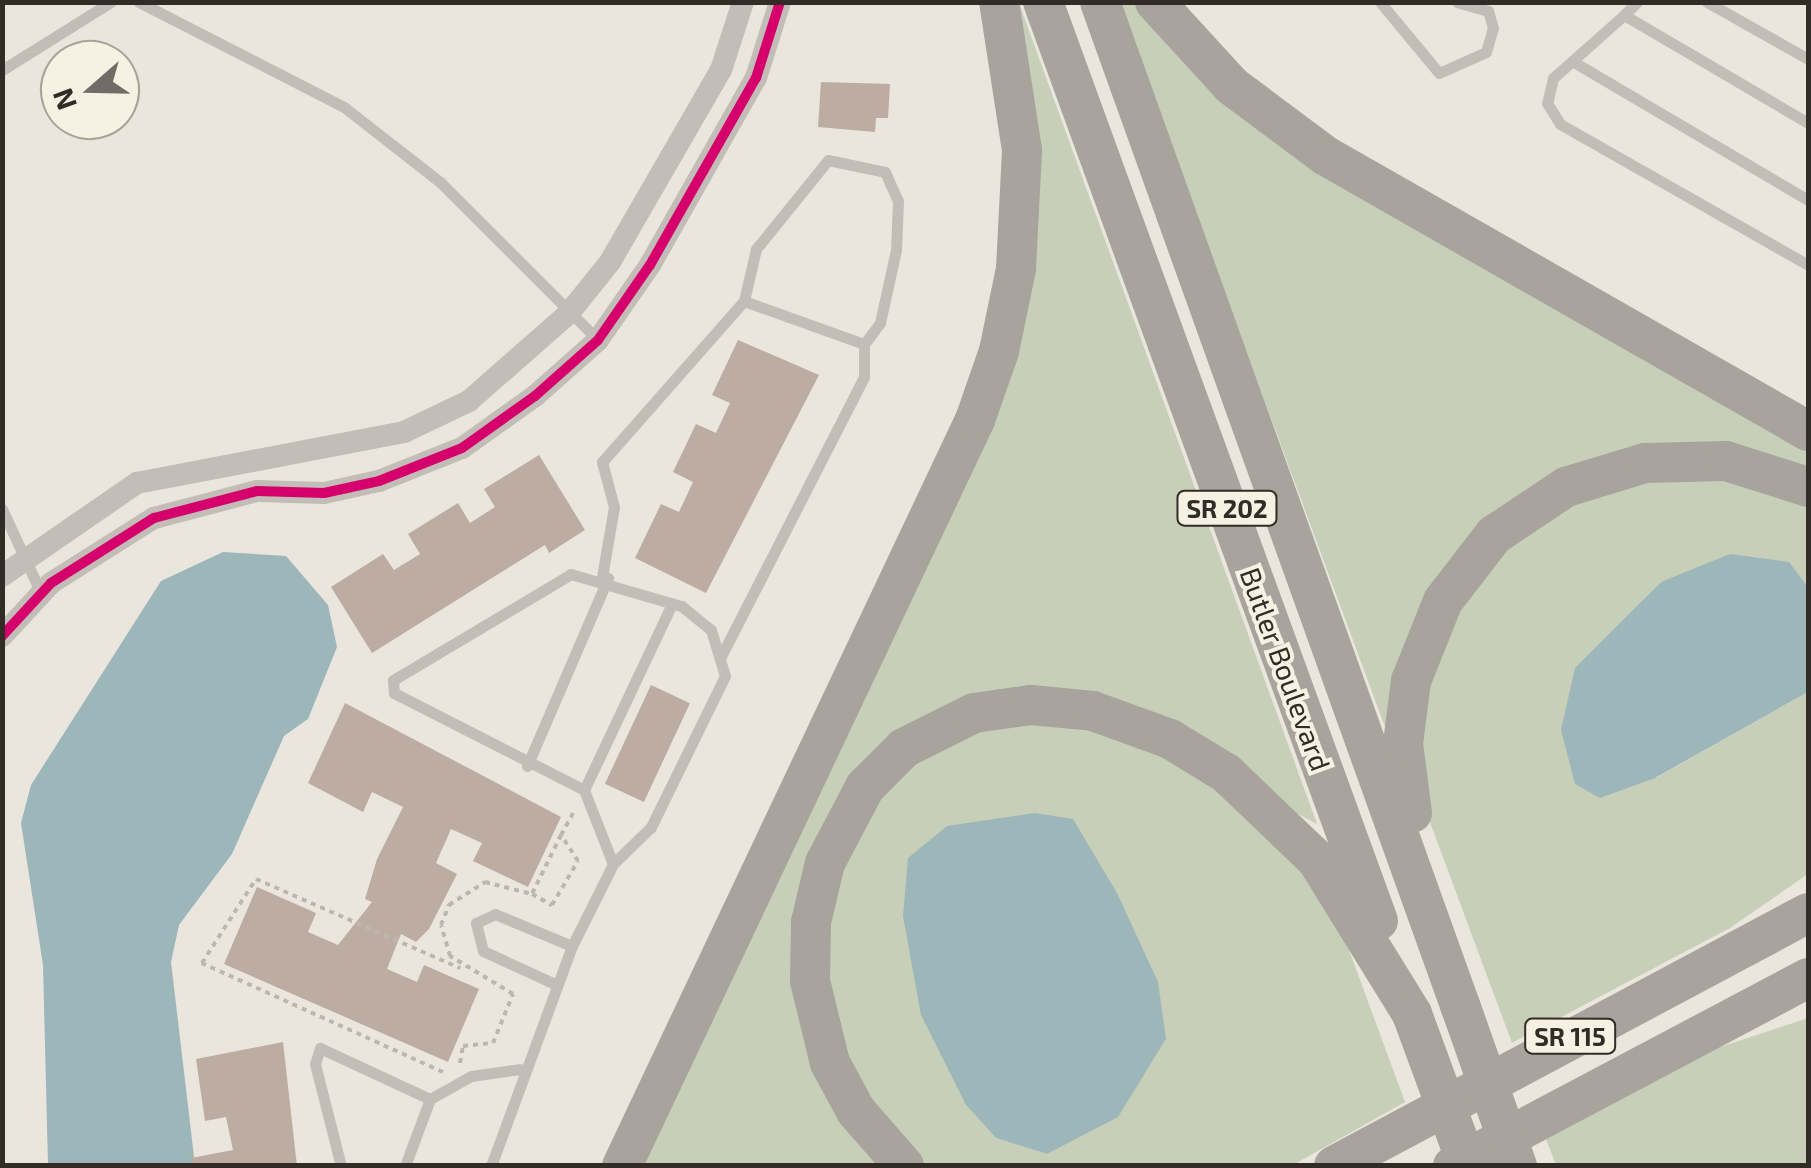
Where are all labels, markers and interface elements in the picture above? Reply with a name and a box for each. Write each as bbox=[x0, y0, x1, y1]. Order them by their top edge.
north arrow bbox=[40, 40, 140, 140]
text: N bbox=[44, 84, 83, 115]
road number: SR 202 bbox=[1174, 488, 1280, 528]
street label: Butler Boulevard bbox=[1234, 563, 1338, 775]
road number: SR 115 bbox=[1522, 1016, 1618, 1056]

